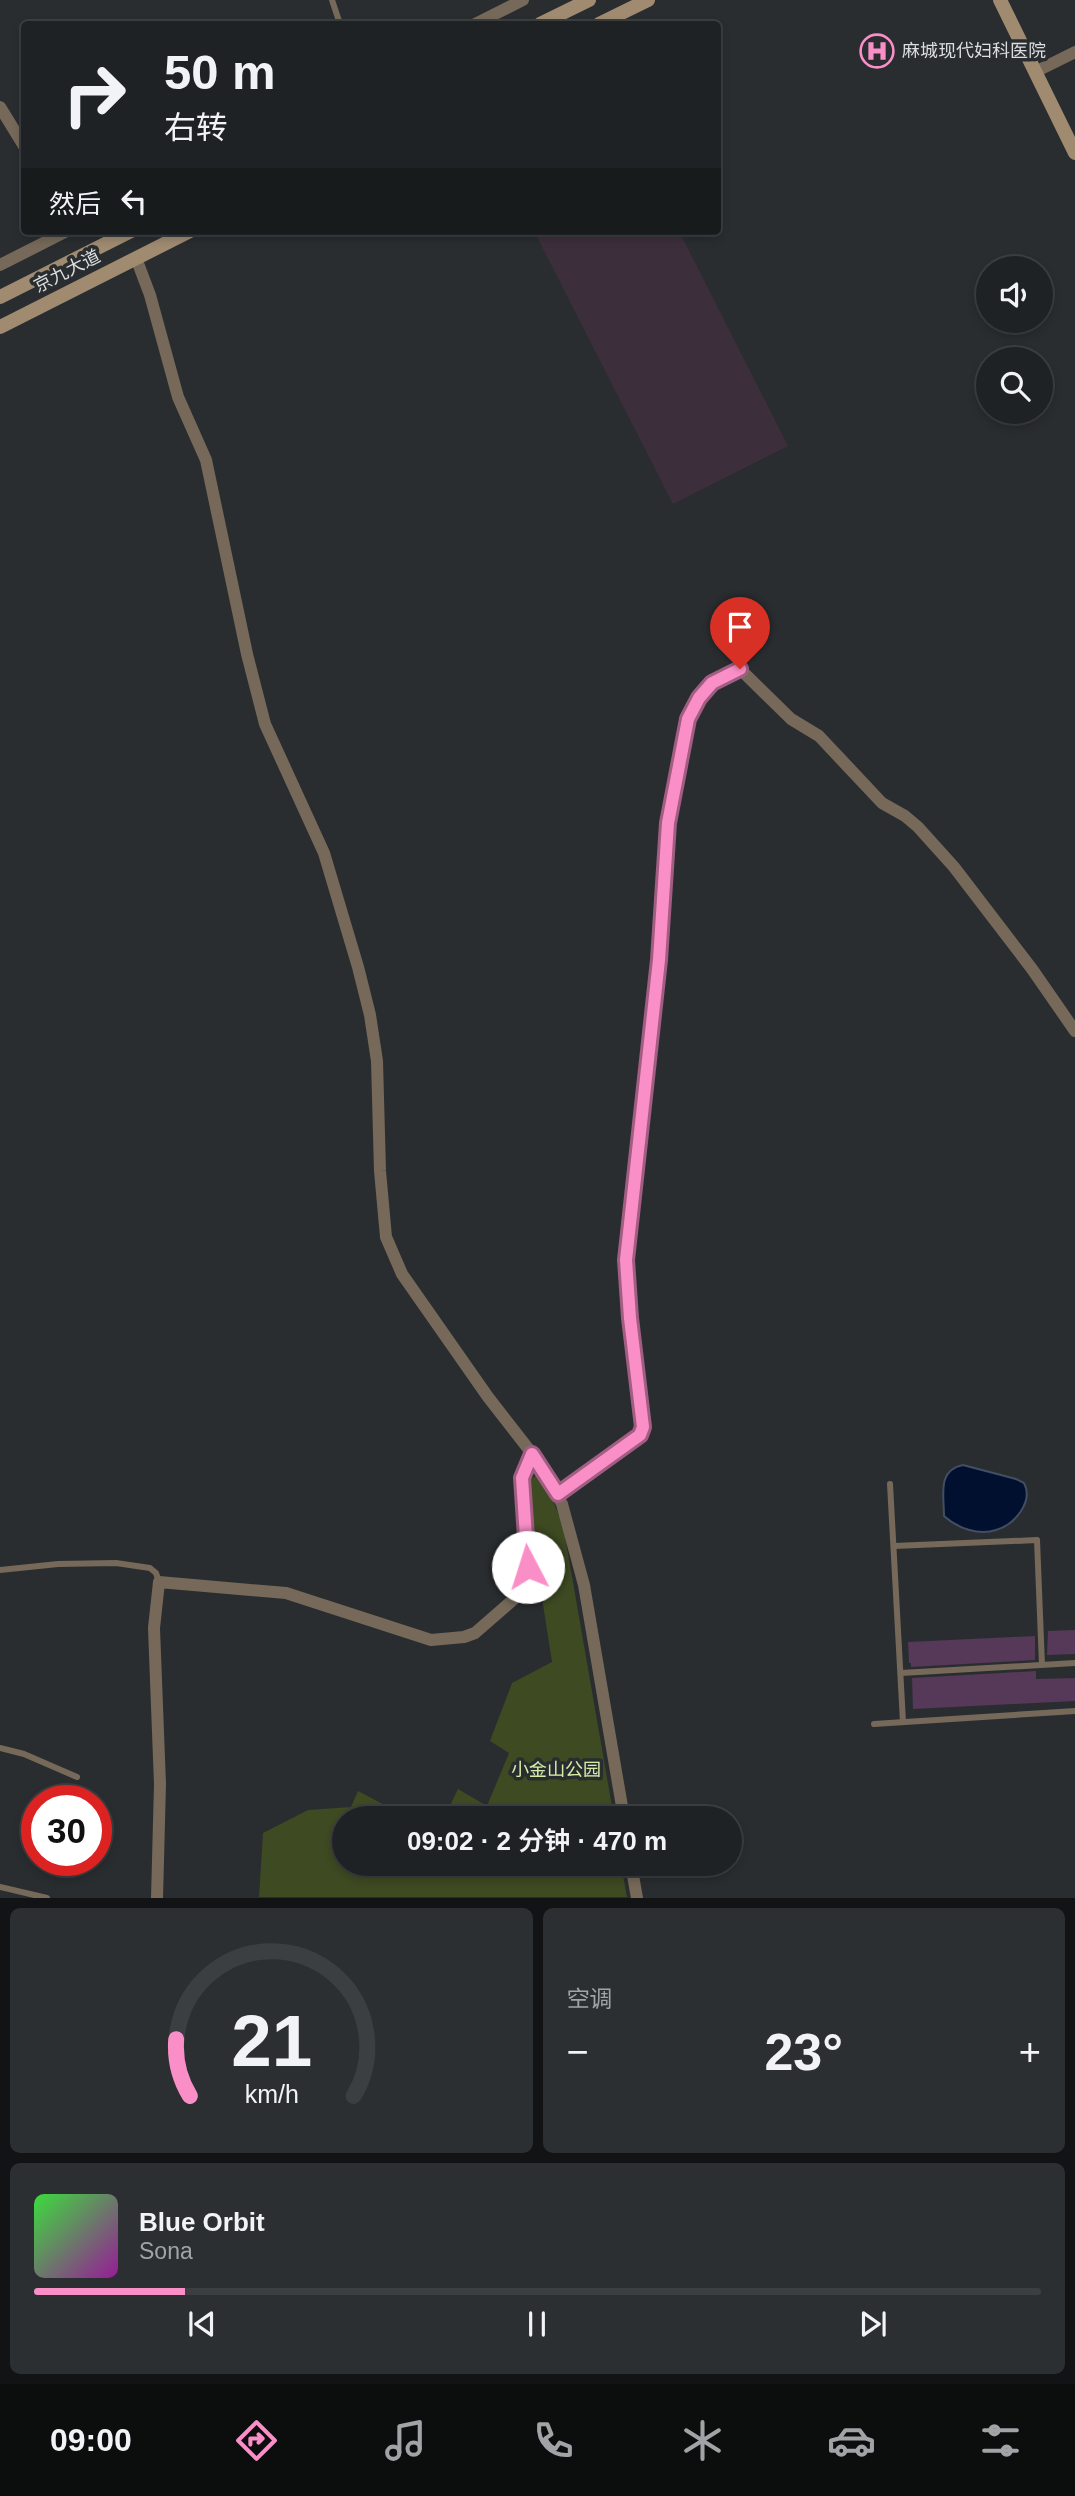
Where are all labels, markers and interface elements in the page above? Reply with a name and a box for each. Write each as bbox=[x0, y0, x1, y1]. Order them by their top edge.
hospital icon: 麻城现代妇科医院 bbox=[858, 32, 896, 70]
place label: 麻城现代妇科医院 bbox=[902, 41, 1046, 61]
text: 50 m bbox=[164, 45, 276, 99]
icon: right bbox=[49, 49, 140, 140]
text: 右转 bbox=[164, 110, 228, 146]
icon: left bbox=[115, 182, 153, 220]
text: 然后 bbox=[49, 189, 101, 219]
street label: 京九大道 bbox=[30, 246, 104, 296]
map controls bbox=[976, 256, 1053, 424]
button: sound bbox=[976, 256, 1053, 333]
button: search bbox=[976, 347, 1053, 424]
pin bbox=[710, 597, 770, 669]
icon: arrive bbox=[721, 608, 759, 646]
position arrow bbox=[491, 1530, 565, 1604]
park label: 小金山公园 bbox=[511, 1760, 601, 1780]
speed limit sign: 30 bbox=[21, 1785, 112, 1876]
text: 09:02 · 2 分钟 · 470 m bbox=[407, 1826, 667, 1856]
text: 空调 bbox=[567, 1986, 613, 2012]
text: 21 bbox=[231, 2001, 312, 2082]
text: 23° bbox=[764, 2023, 843, 2081]
text: − bbox=[567, 2031, 589, 2073]
text: + bbox=[1019, 2031, 1041, 2073]
text: km/h bbox=[244, 2080, 298, 2108]
text: Blue Orbit bbox=[139, 2207, 265, 2237]
text: Sona bbox=[139, 2238, 193, 2264]
icon: previous bbox=[183, 2305, 221, 2343]
icon: pause bbox=[518, 2305, 556, 2343]
icon: next bbox=[854, 2305, 892, 2343]
icon: directions bbox=[232, 2416, 281, 2465]
icon: music bbox=[381, 2416, 430, 2465]
icon: phone bbox=[529, 2416, 578, 2465]
icon: climate bbox=[678, 2416, 727, 2465]
icon: car bbox=[827, 2416, 876, 2465]
icon: filters bbox=[976, 2416, 1025, 2465]
text: 09:00 bbox=[50, 2422, 132, 2458]

